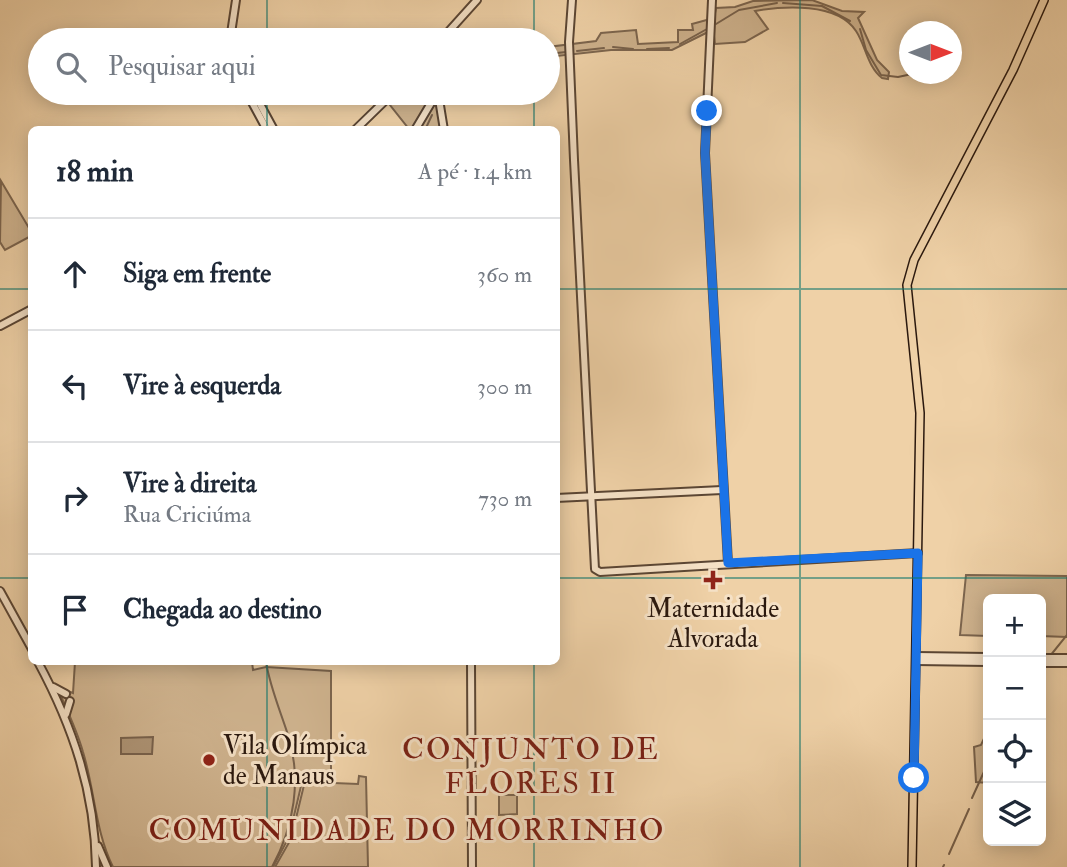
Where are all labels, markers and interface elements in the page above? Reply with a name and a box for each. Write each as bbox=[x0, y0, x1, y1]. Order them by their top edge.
north arrow bbox=[899, 21, 962, 84]
search box bbox=[28, 28, 560, 105]
icon: search bbox=[52, 48, 90, 86]
text: Pesquisar aqui bbox=[108, 51, 256, 83]
route end bbox=[691, 95, 722, 126]
text: 18 min bbox=[56, 153, 134, 190]
text: A pé · 1.4 km bbox=[418, 157, 532, 186]
icon: ahead bbox=[56, 255, 94, 293]
text: Siga em frente bbox=[123, 258, 271, 290]
text: 360 m bbox=[477, 260, 532, 289]
icon: left bbox=[56, 367, 94, 405]
text: Vire à esquerda bbox=[123, 370, 281, 402]
text: 300 m bbox=[477, 372, 532, 401]
text: Vire à direita bbox=[123, 468, 256, 500]
icon: right bbox=[56, 479, 94, 517]
text: 730 m bbox=[478, 484, 532, 513]
text: Rua Criciúma bbox=[123, 500, 251, 529]
marker: Maternidade Alvorada bbox=[703, 570, 723, 590]
icon: arrive bbox=[56, 591, 94, 629]
place label: Maternidade Alvorada bbox=[647, 593, 779, 655]
text: Chegada ao destino bbox=[123, 594, 321, 626]
map controls bbox=[983, 594, 1046, 846]
button: + bbox=[983, 594, 1046, 657]
button: − bbox=[983, 657, 1046, 720]
button: locate bbox=[983, 720, 1046, 783]
place label: Vila Olímpica de Manaus bbox=[223, 730, 367, 792]
district label: CONJUNTO DE FLORES II bbox=[402, 731, 660, 802]
marker: Vila Olímpica de Manaus bbox=[201, 752, 217, 768]
route start bbox=[898, 762, 929, 793]
button: layers bbox=[983, 783, 1046, 846]
district label: COMUNIDADE DO MORRINHO bbox=[149, 812, 665, 849]

